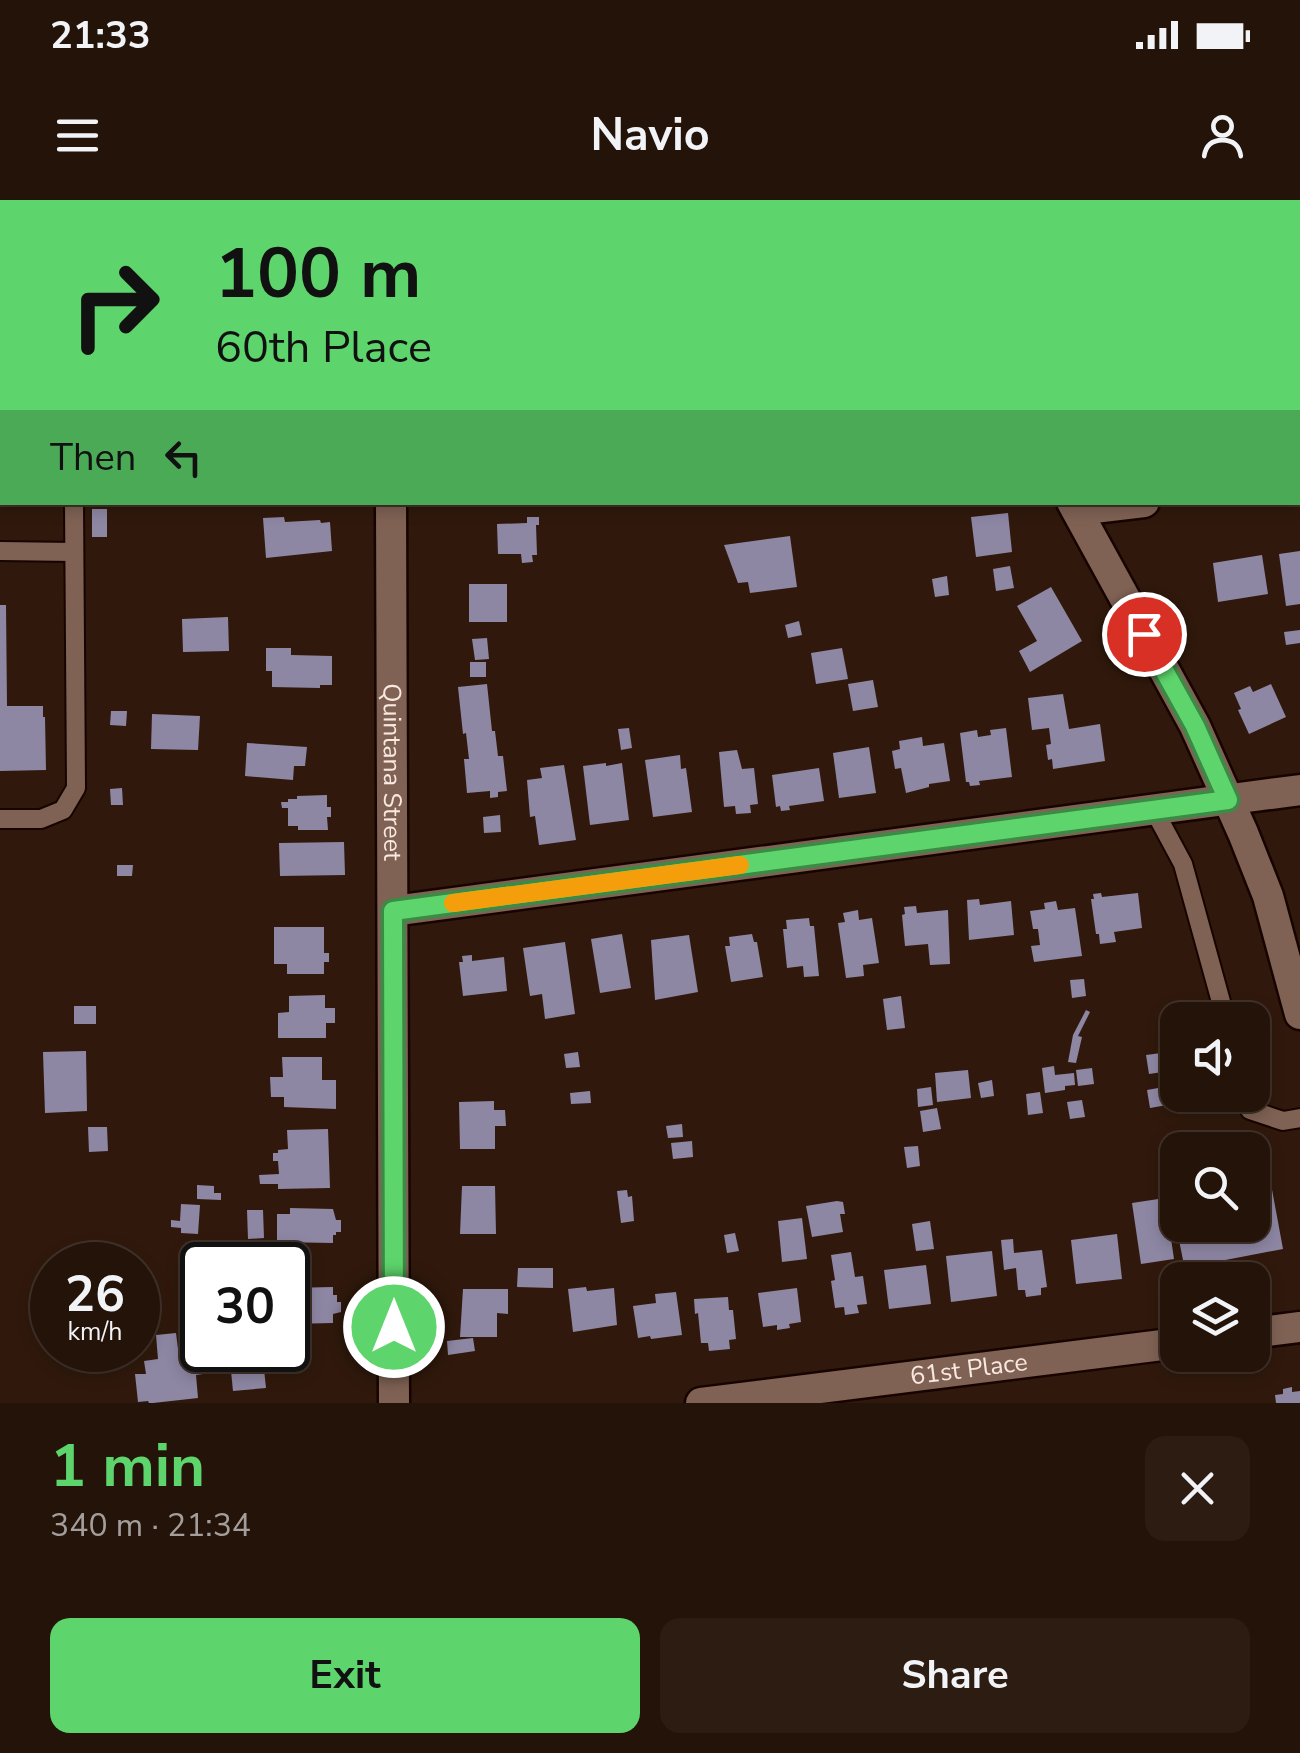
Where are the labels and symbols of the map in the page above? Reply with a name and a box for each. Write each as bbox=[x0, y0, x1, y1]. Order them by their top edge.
pin bbox=[1102, 592, 1187, 677]
street label: Quintana Street bbox=[375, 683, 409, 861]
speed limit sign: 30 bbox=[180, 1242, 310, 1372]
position arrow bbox=[342, 1275, 446, 1379]
street label: 61st Place bbox=[908, 1345, 1030, 1394]

